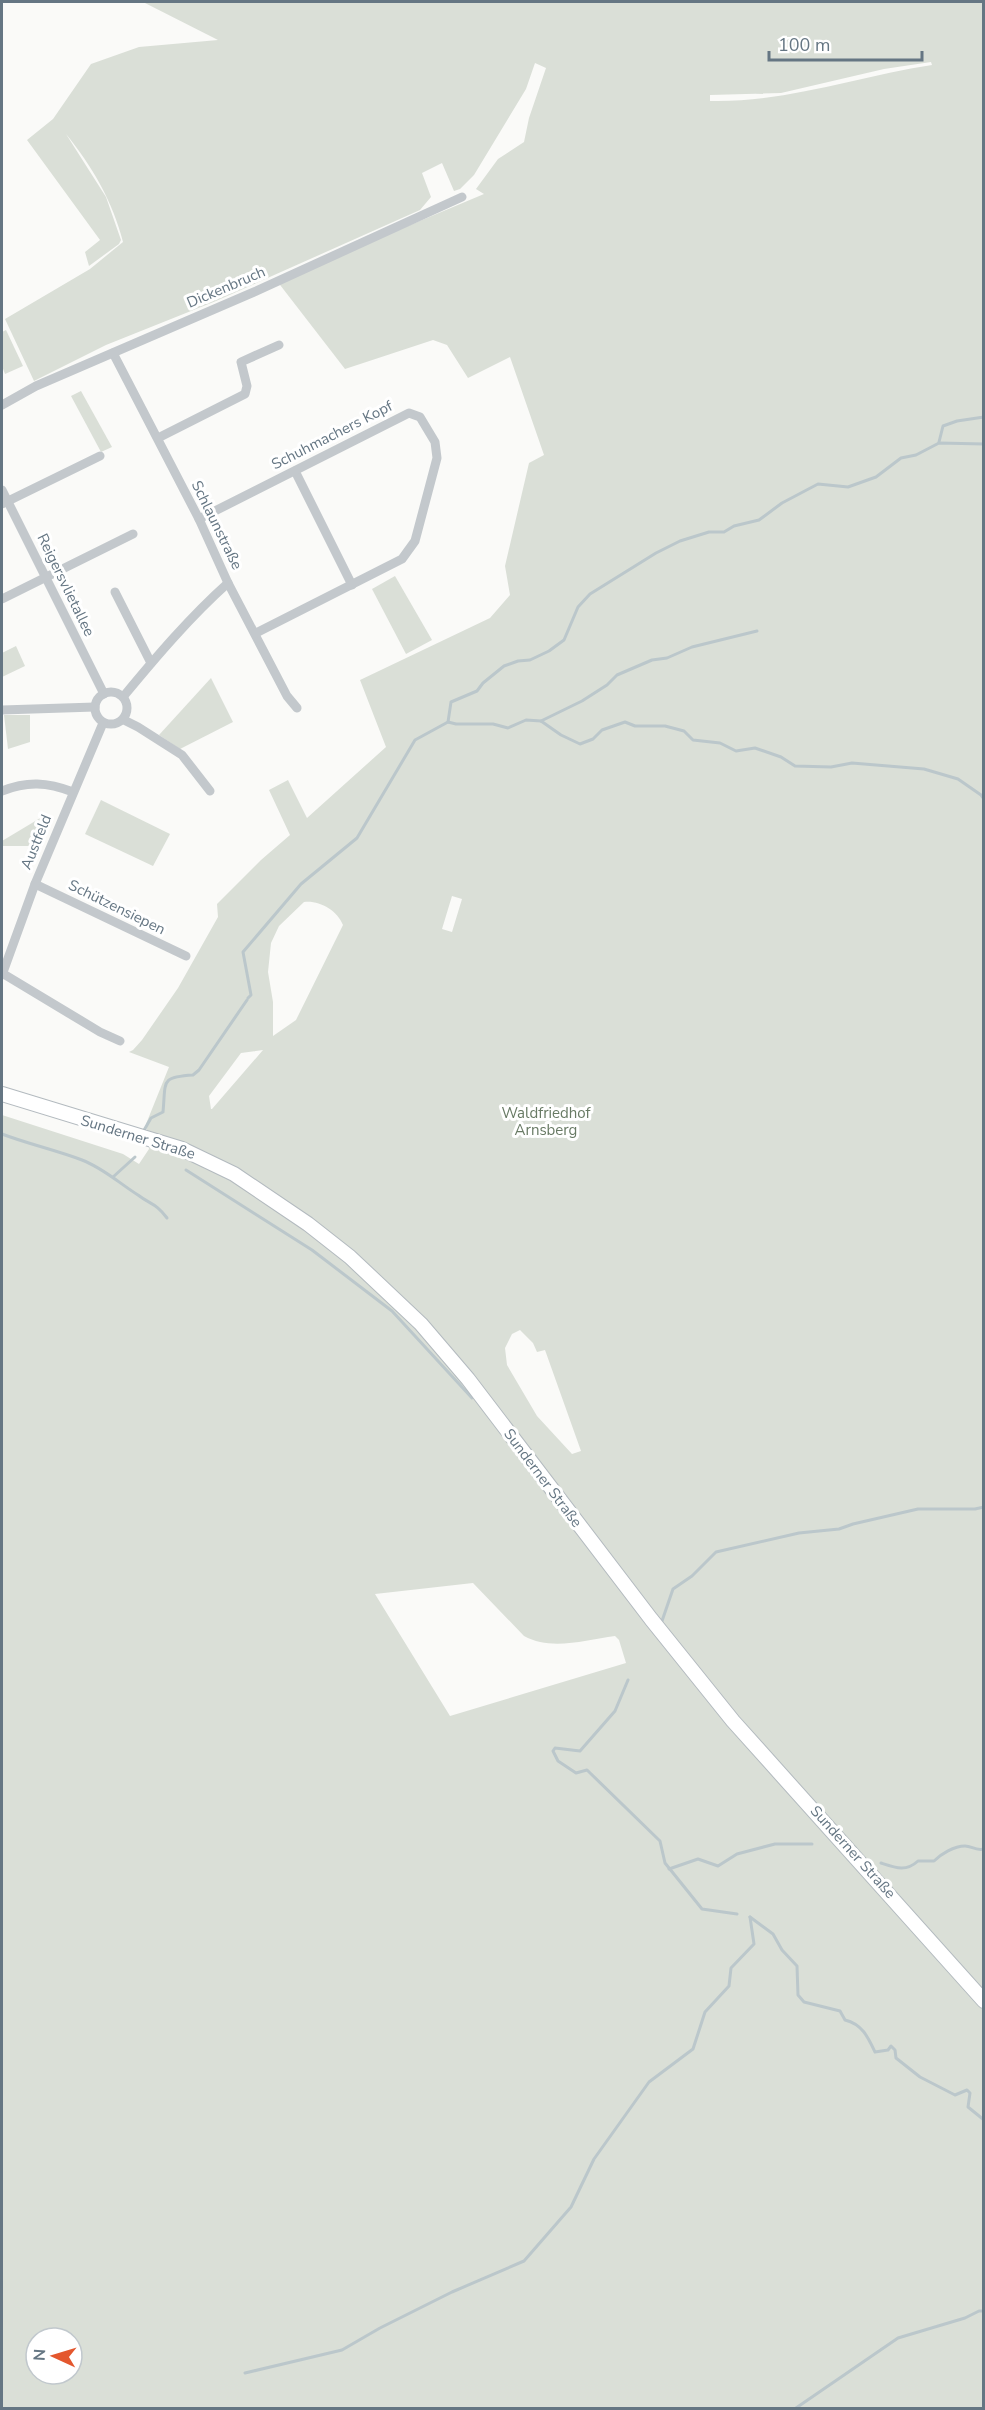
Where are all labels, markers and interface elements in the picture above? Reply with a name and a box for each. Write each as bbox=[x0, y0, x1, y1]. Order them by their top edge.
scale bar bbox=[769, 24, 922, 62]
text: 100 m bbox=[778, 33, 830, 57]
street label: Dickenbruch bbox=[184, 262, 268, 312]
street label: Schuhmachers Kopf bbox=[268, 395, 397, 474]
street label: Schlaunstraße bbox=[187, 477, 247, 573]
street label: Reigersvlietallee bbox=[32, 530, 100, 640]
street label: Austfeld bbox=[16, 812, 56, 872]
street label: Schützensiepen bbox=[65, 875, 169, 939]
park label: Waldfriedhof Arnsberg bbox=[501, 1103, 592, 1140]
street label: Sunderner Straße bbox=[78, 1110, 198, 1164]
street label: Sunderner Straße bbox=[499, 1425, 587, 1531]
street label: Sunderner Straße bbox=[806, 1801, 900, 1903]
north arrow bbox=[24, 2326, 84, 2386]
text: N bbox=[29, 2348, 51, 2362]

